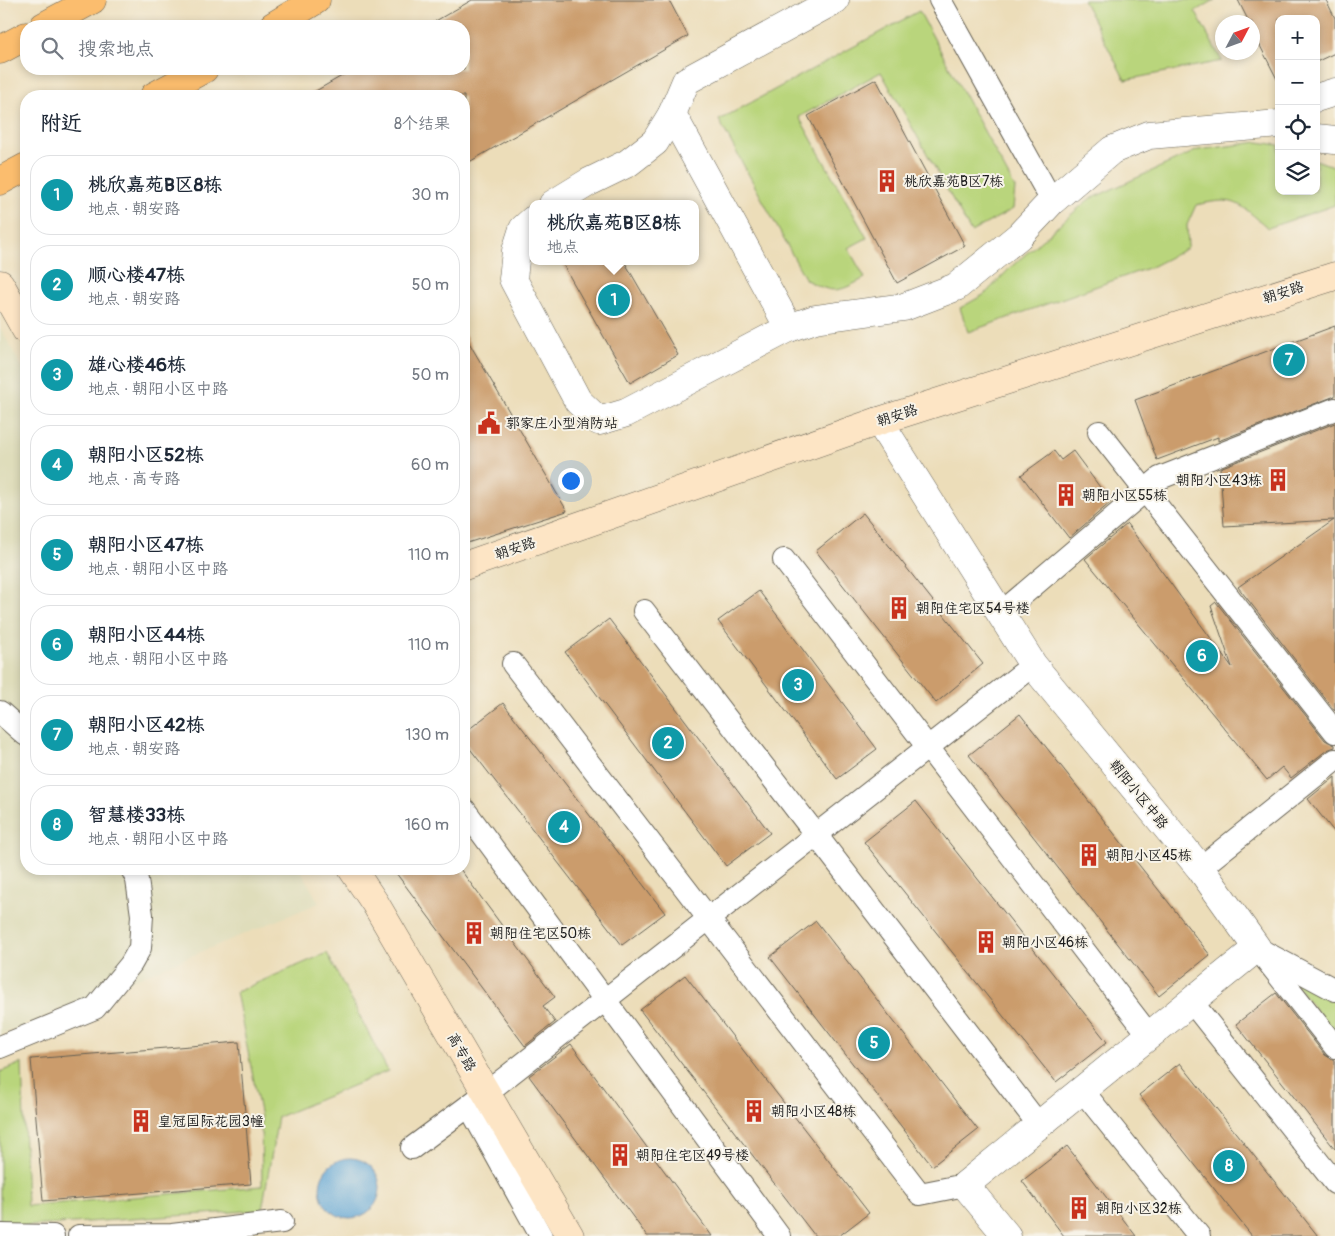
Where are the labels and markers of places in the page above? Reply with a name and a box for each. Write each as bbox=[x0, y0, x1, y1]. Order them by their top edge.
building icon: 桃欣嘉苑B区7栋 bbox=[874, 168, 900, 194]
place label: 桃欣嘉苑B区7栋 bbox=[904, 173, 1003, 190]
pin: 1 bbox=[598, 281, 630, 319]
pin: 7 bbox=[1273, 341, 1305, 379]
public building icon: 郭家庄小型消防站 bbox=[476, 410, 502, 436]
place label: 郭家庄小型消防站 bbox=[506, 415, 618, 432]
building icon: 朝阳小区43栋 bbox=[1265, 467, 1291, 493]
place label: 朝阳小区43栋 bbox=[1176, 472, 1262, 489]
building icon: 朝阳小区55栋 bbox=[1053, 482, 1079, 508]
place label: 朝阳小区55栋 bbox=[1082, 487, 1167, 504]
building icon: 朝阳住宅区54号楼 bbox=[886, 595, 912, 621]
place label: 朝阳住宅区54号楼 bbox=[916, 600, 1030, 617]
pin: 6 bbox=[1186, 637, 1218, 675]
pin: 3 bbox=[782, 666, 814, 704]
pin: 2 bbox=[652, 724, 684, 762]
pin: 4 bbox=[548, 808, 580, 846]
building icon: 朝阳小区45栋 bbox=[1076, 842, 1102, 868]
place label: 朝阳小区45栋 bbox=[1106, 847, 1192, 864]
building icon: 朝阳住宅区50栋 bbox=[461, 920, 487, 946]
place label: 朝阳住宅区50栋 bbox=[490, 925, 591, 942]
building icon: 朝阳小区46栋 bbox=[973, 929, 999, 955]
place label: 朝阳小区46栋 bbox=[1002, 934, 1088, 951]
pin: 5 bbox=[858, 1024, 890, 1062]
building icon: 朝阳小区48栋 bbox=[741, 1098, 767, 1124]
place label: 朝阳小区48栋 bbox=[771, 1103, 856, 1120]
building icon: 皇冠国际花园3幢 bbox=[128, 1108, 154, 1134]
place label: 皇冠国际花园3幢 bbox=[158, 1113, 264, 1130]
building icon: 朝阳住宅区49号楼 bbox=[607, 1142, 633, 1168]
place label: 朝阳住宅区49号楼 bbox=[636, 1147, 749, 1164]
pin: 8 bbox=[1213, 1147, 1245, 1185]
building icon: 朝阳小区32栋 bbox=[1066, 1195, 1092, 1221]
place label: 朝阳小区32栋 bbox=[1096, 1200, 1182, 1217]

